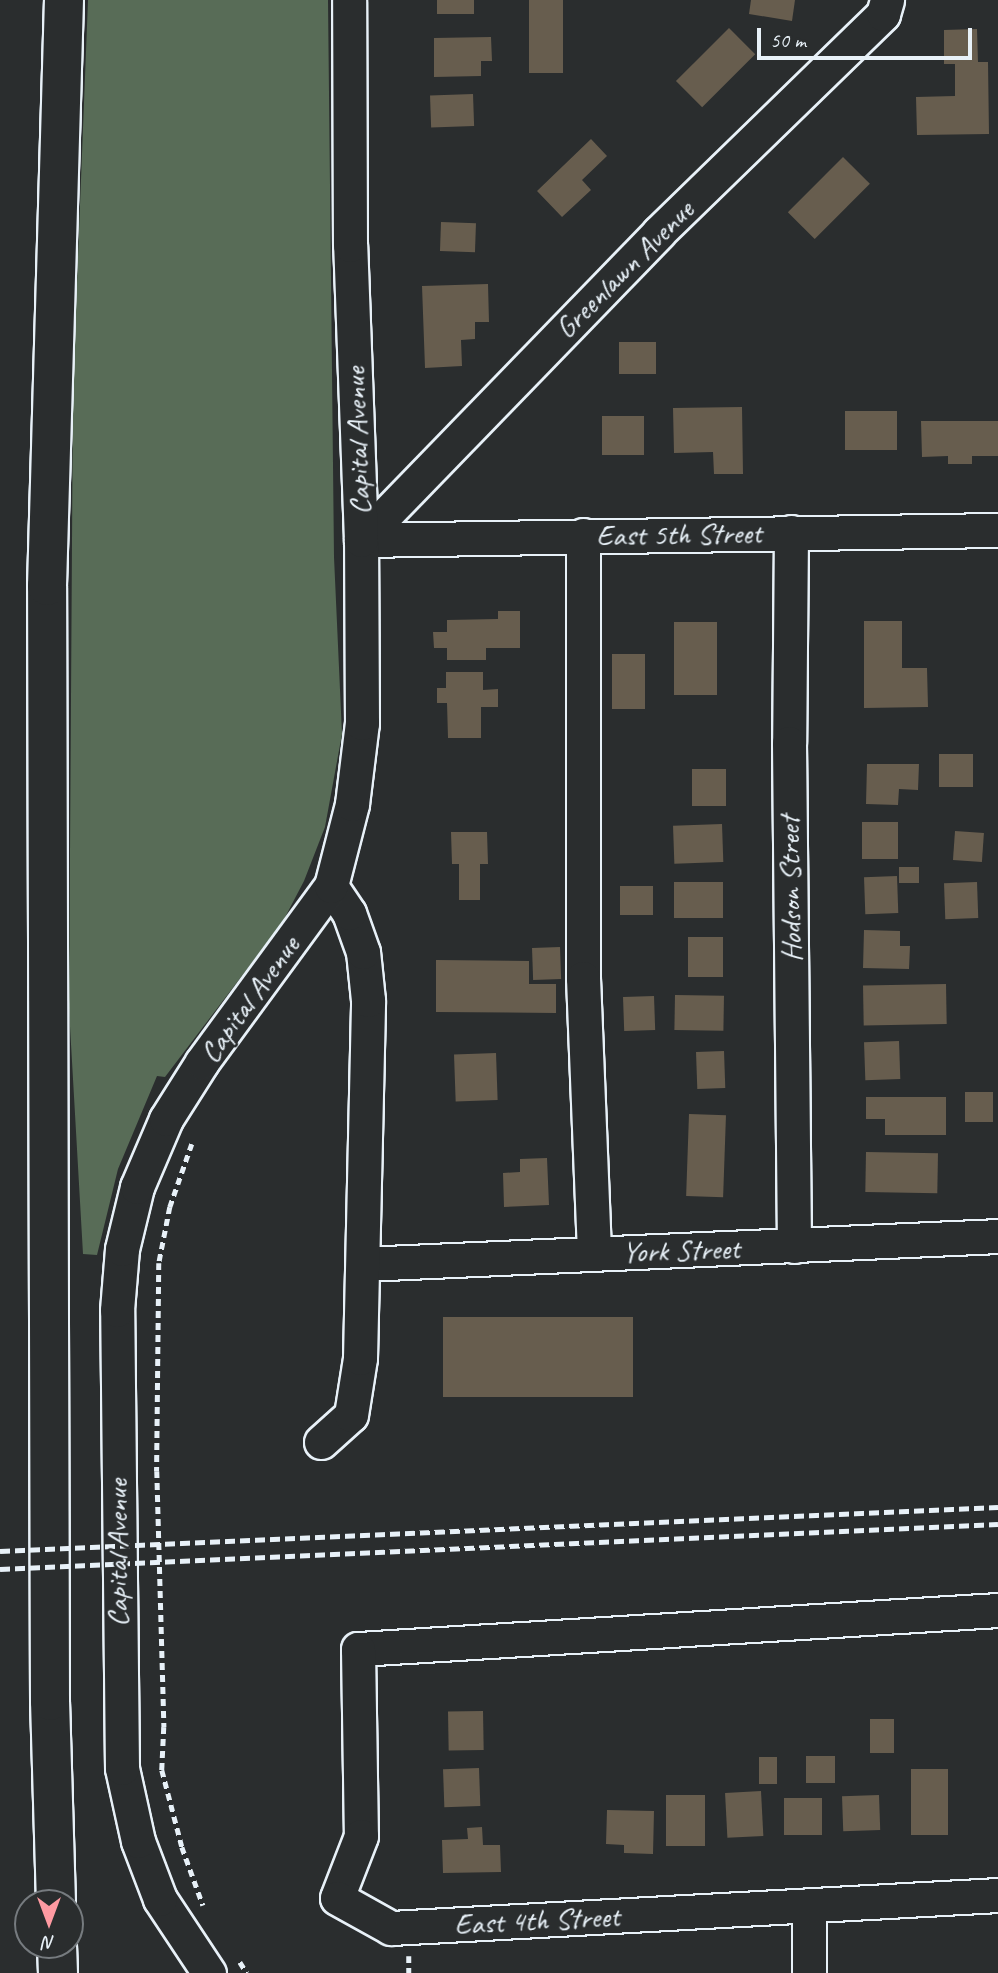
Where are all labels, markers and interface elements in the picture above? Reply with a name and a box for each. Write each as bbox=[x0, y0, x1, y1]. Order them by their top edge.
scale bar bbox=[760, 14, 975, 58]
text: 50 m bbox=[770, 27, 806, 53]
street label: Greenlawn Avenue bbox=[547, 192, 701, 346]
street label: Capital Avenue bbox=[336, 367, 378, 515]
street label: East 5th Street bbox=[596, 515, 762, 553]
street label: Hodson Street bbox=[771, 816, 809, 962]
street label: Capital Avenue bbox=[191, 929, 307, 1069]
street label: York Street bbox=[621, 1230, 741, 1270]
street label: Capital Avenue bbox=[99, 1479, 135, 1627]
north arrow bbox=[14, 1889, 84, 1959]
street label: East 4th Street bbox=[453, 1898, 621, 1942]
text: N bbox=[43, 1931, 55, 1955]

